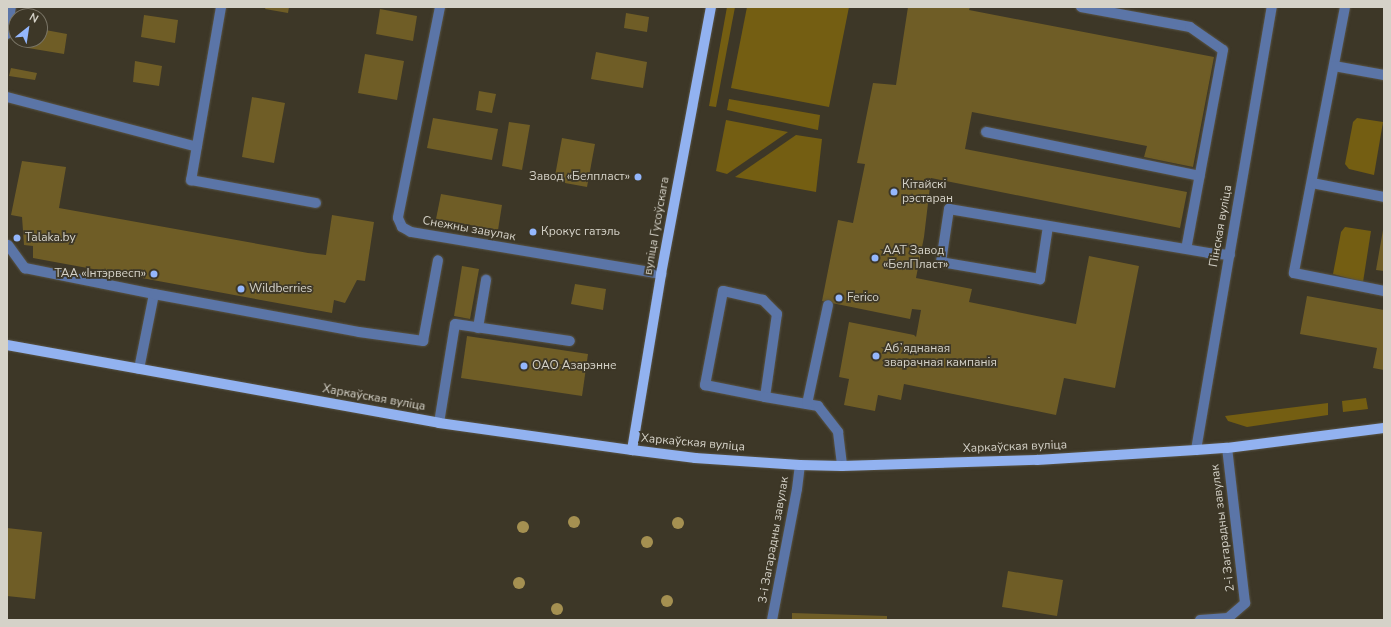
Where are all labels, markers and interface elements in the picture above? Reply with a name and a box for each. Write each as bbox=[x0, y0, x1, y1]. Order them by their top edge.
north arrow bbox=[8, 8, 48, 48]
text: N bbox=[26, 9, 41, 27]
place label: Завод «Белпласт» bbox=[529, 170, 630, 184]
marker: Завод «Белпласт» bbox=[633, 172, 643, 182]
street label: вуліца Гусоўскага bbox=[641, 176, 673, 276]
place label: Кітайскі рэстаран bbox=[902, 178, 953, 206]
street label: Пінская вуліца bbox=[1207, 184, 1235, 268]
marker: Кітайскі рэстаран bbox=[889, 187, 899, 197]
street label: Снежны завулак bbox=[421, 214, 517, 244]
place label: Крокус гатэль bbox=[541, 225, 620, 239]
marker: Крокус гатэль bbox=[528, 227, 538, 237]
place label: Talaka.by bbox=[25, 231, 76, 245]
marker: Talaka.by bbox=[12, 233, 22, 243]
place label: ААТ Завод «БелПласт» bbox=[883, 244, 948, 272]
marker: ААТ Завод «БелПласт» bbox=[870, 253, 880, 263]
place label: ТАА «Інтэрвесп» bbox=[54, 267, 146, 281]
marker: ТАА «Інтэрвесп» bbox=[149, 269, 159, 279]
place label: Wildberries bbox=[249, 282, 312, 296]
marker: Wildberries bbox=[236, 284, 246, 294]
place label: Ferico bbox=[847, 291, 879, 305]
marker: Ferico bbox=[834, 293, 844, 303]
place label: Абʼяднаная зварачная кампанія bbox=[884, 342, 997, 370]
marker: Абʼяднаная зварачная кампанія bbox=[871, 351, 881, 361]
place label: ОАО Азарэнне bbox=[532, 359, 617, 373]
marker: ОАО Азарэнне bbox=[519, 361, 529, 371]
street label: Харкаўская вуліца bbox=[321, 382, 427, 414]
street label: Харкаўская вуліца bbox=[640, 431, 746, 455]
street label: Харкаўская вуліца bbox=[963, 438, 1067, 456]
street label: 2-і Загарадны завулак bbox=[1208, 463, 1238, 593]
street label: 3-і Загарадны завулак bbox=[756, 476, 792, 604]

